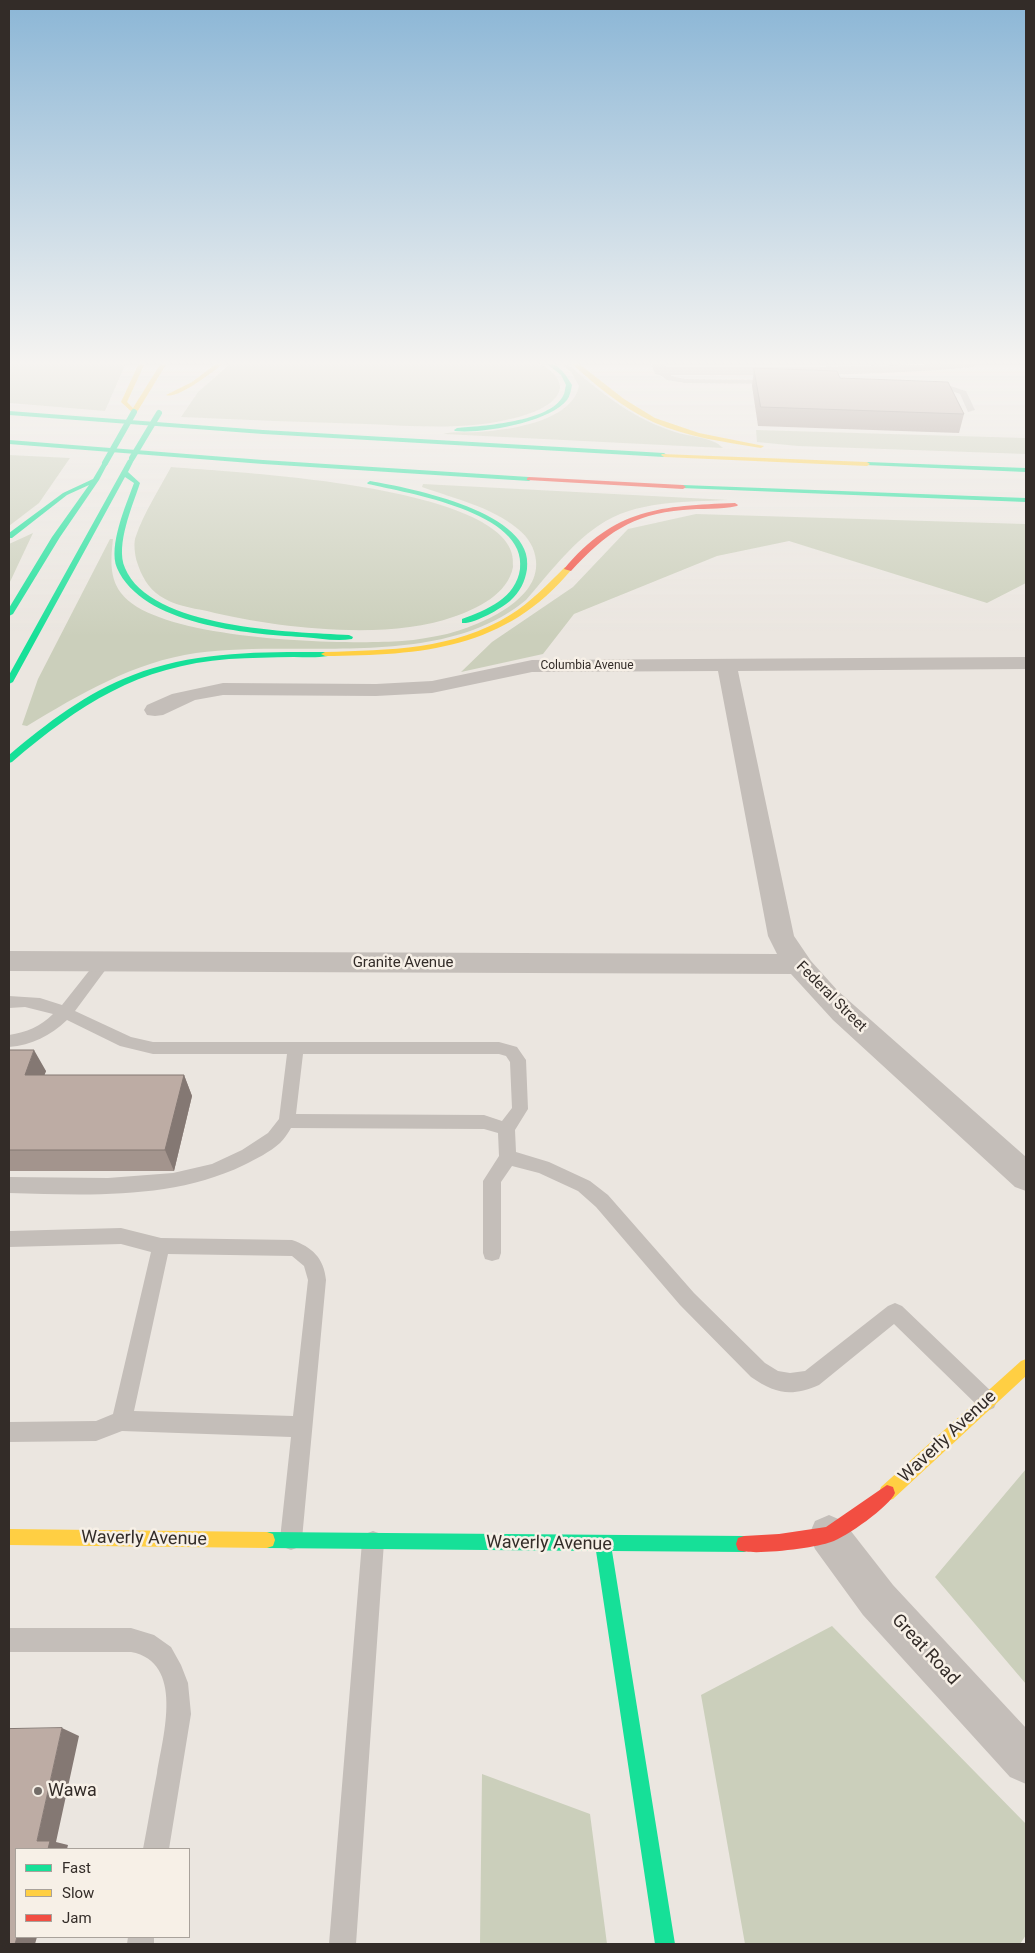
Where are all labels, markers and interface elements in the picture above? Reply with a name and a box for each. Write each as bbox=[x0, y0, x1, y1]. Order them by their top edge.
street label: Columbia Avenue bbox=[540, 659, 634, 673]
street label: Granite Avenue bbox=[353, 954, 453, 972]
street label: Federal Street bbox=[792, 958, 870, 1036]
street label: Waverly Avenue bbox=[895, 1386, 1001, 1488]
street label: Waverly Avenue bbox=[81, 1527, 207, 1551]
street label: Waverly Avenue bbox=[486, 1532, 612, 1556]
street label: Great Road bbox=[887, 1610, 963, 1690]
place label: Wawa bbox=[48, 1780, 97, 1802]
marker: Wawa bbox=[32, 1785, 44, 1797]
legend bbox=[15, 1848, 190, 1938]
text: Fast bbox=[62, 1859, 91, 1877]
text: Slow bbox=[62, 1884, 94, 1902]
text: Jam bbox=[62, 1909, 92, 1927]

